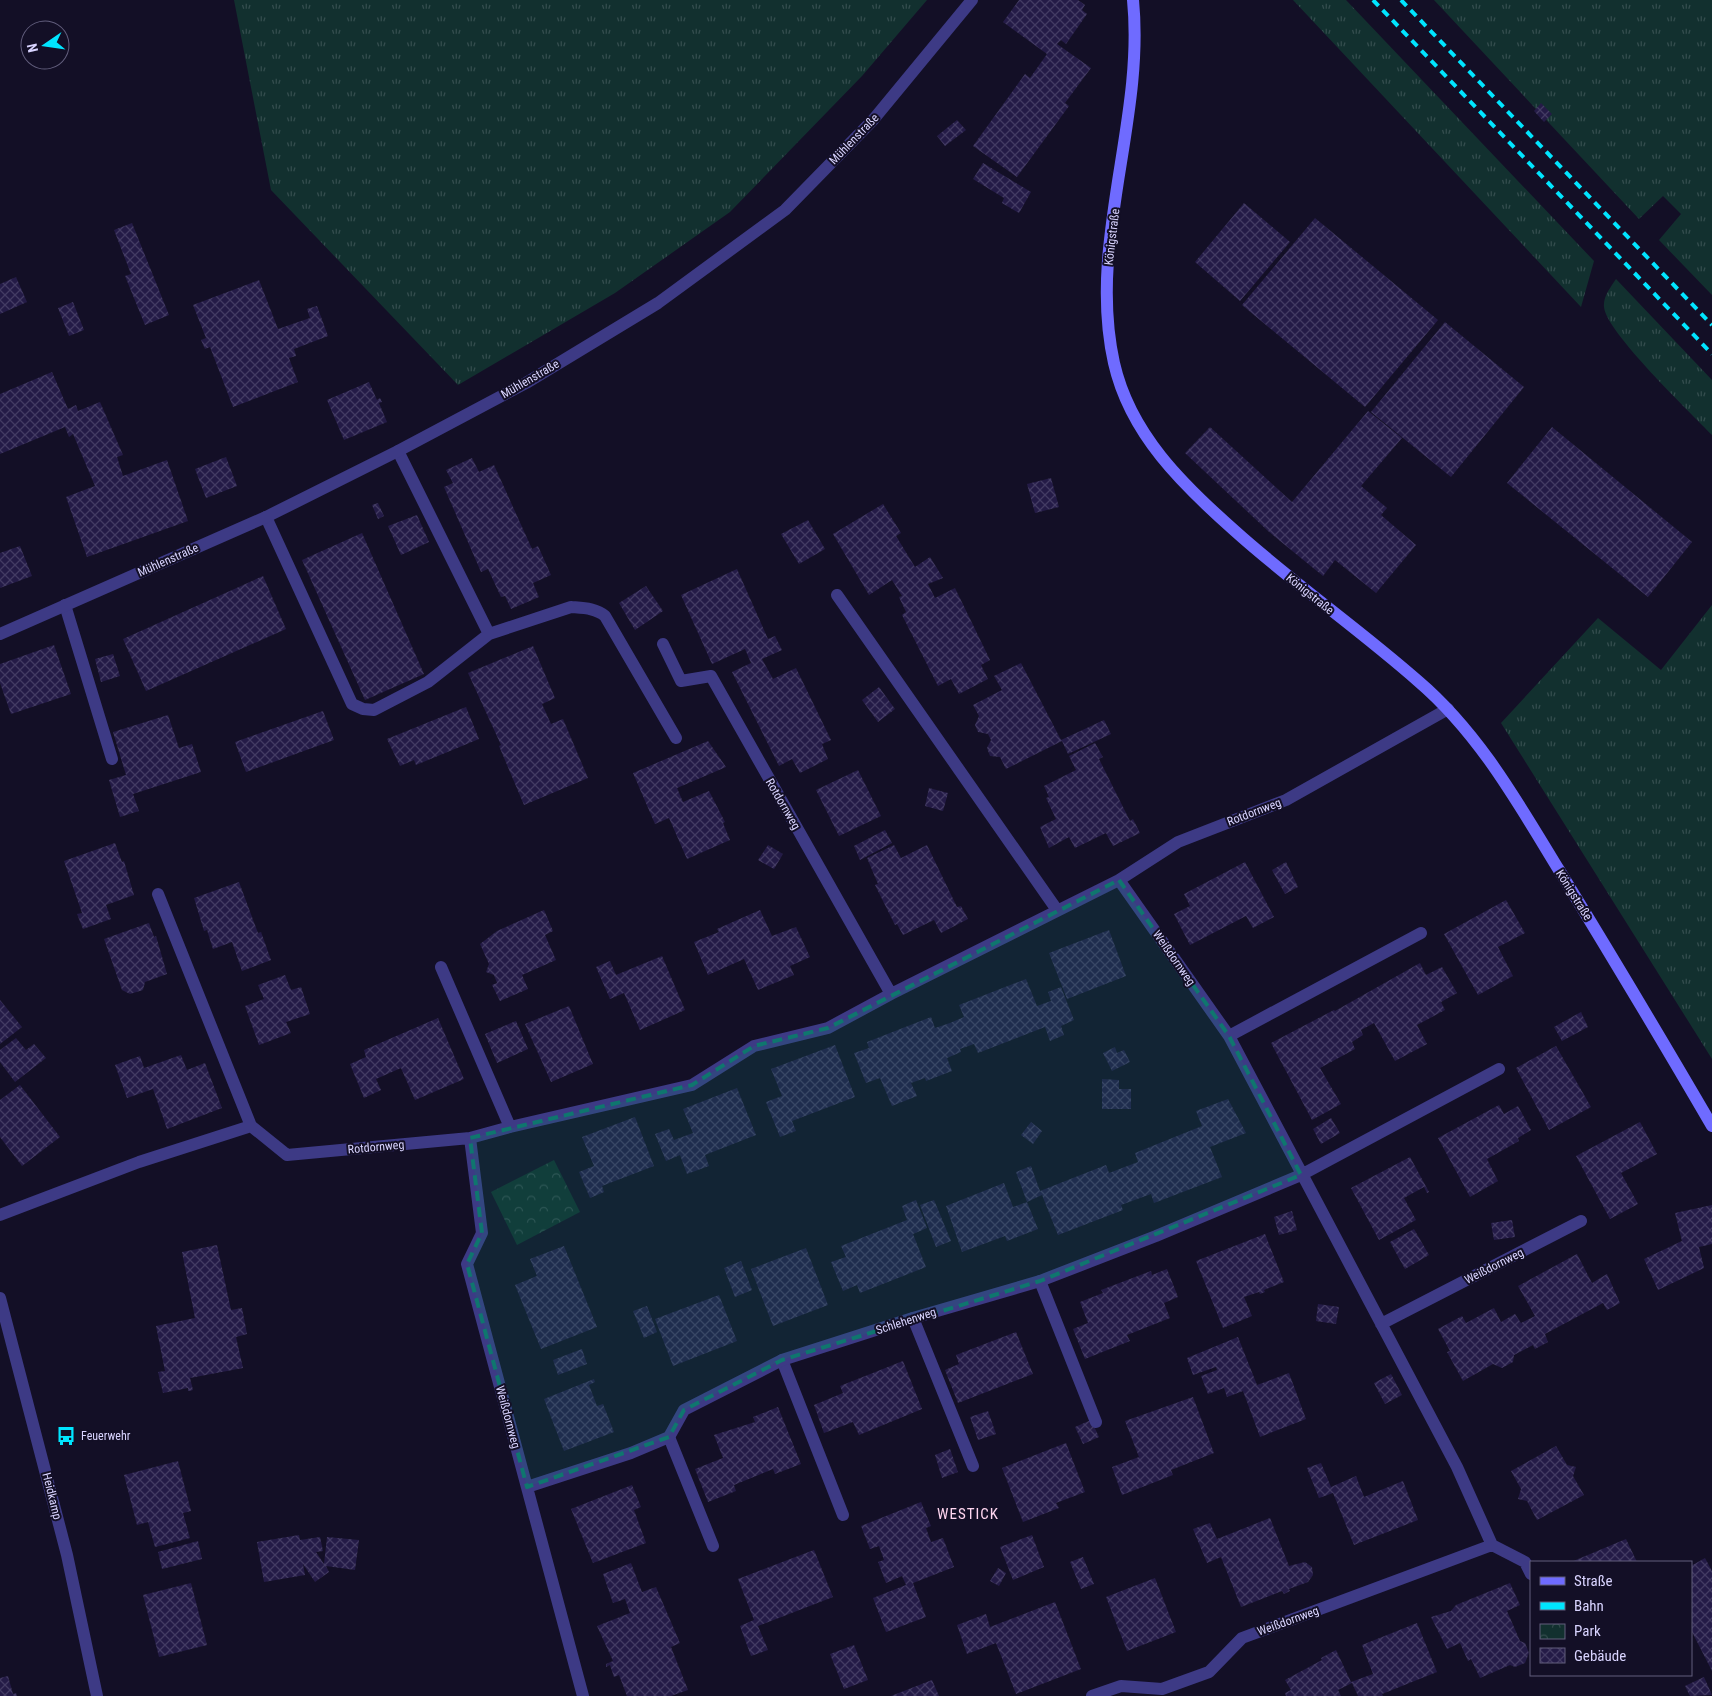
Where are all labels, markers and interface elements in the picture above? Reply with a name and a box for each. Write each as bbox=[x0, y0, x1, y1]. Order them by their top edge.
north arrow bbox=[20, 20, 70, 70]
text: N bbox=[24, 42, 41, 54]
street label: Mühlenstraße bbox=[826, 111, 882, 167]
street label: Königstraße bbox=[1102, 208, 1122, 266]
street label: Mühlenstraße bbox=[498, 357, 562, 401]
street label: Mühlenstraße bbox=[135, 540, 201, 580]
street label: Königstraße bbox=[1283, 571, 1337, 618]
street label: Rotdornweg bbox=[763, 776, 803, 832]
street label: Rotdornweg bbox=[1225, 795, 1283, 829]
street label: Königstraße bbox=[1553, 867, 1595, 923]
street label: Weißdornweg bbox=[1150, 928, 1198, 988]
street label: Rotdornweg bbox=[347, 1138, 405, 1156]
street label: Weißdornweg bbox=[1462, 1245, 1526, 1287]
street label: Schlehenweg bbox=[874, 1305, 938, 1337]
street label: Weißdornweg bbox=[493, 1384, 523, 1450]
bus stop icon: Feuerwehr bbox=[55, 1425, 77, 1447]
place label: Feuerwehr bbox=[81, 1429, 131, 1443]
street label: Heidkamp bbox=[39, 1471, 65, 1521]
district label: WESTICK bbox=[937, 1505, 999, 1523]
legend bbox=[1530, 1561, 1692, 1676]
text: Straße bbox=[1574, 1572, 1613, 1590]
text: Bahn bbox=[1574, 1597, 1604, 1615]
street label: Weißdornweg bbox=[1255, 1603, 1321, 1639]
text: Park bbox=[1574, 1622, 1601, 1640]
text: Gebäude bbox=[1574, 1647, 1626, 1665]

